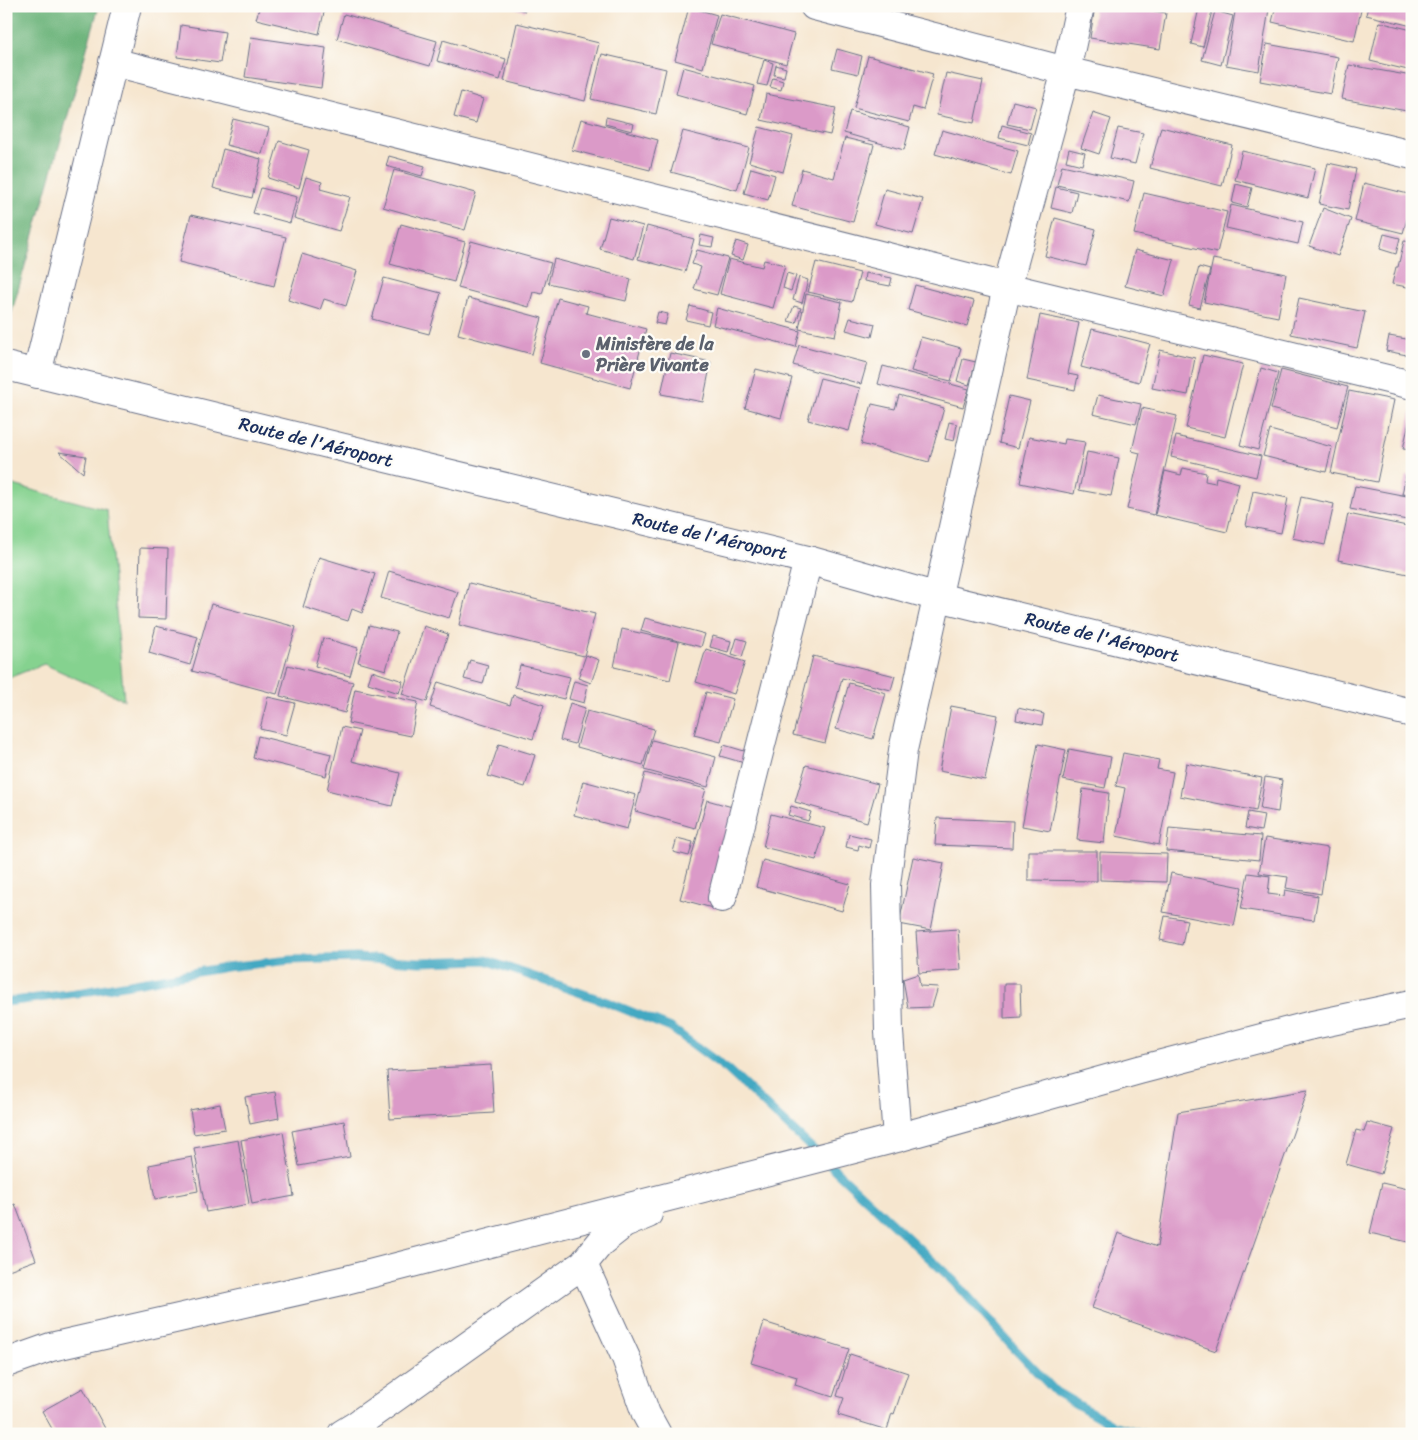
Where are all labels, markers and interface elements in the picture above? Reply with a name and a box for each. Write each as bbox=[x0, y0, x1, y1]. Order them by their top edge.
place label: Ministère de la Prière Vivante bbox=[595, 328, 714, 381]
marker: Ministère de la Prière Vivante bbox=[580, 348, 592, 360]
street label: Route de l'Aéroport bbox=[236, 407, 397, 477]
street label: Route de l'Aéroport bbox=[630, 503, 791, 569]
street label: Route de l'Aéroport bbox=[1022, 602, 1183, 672]

